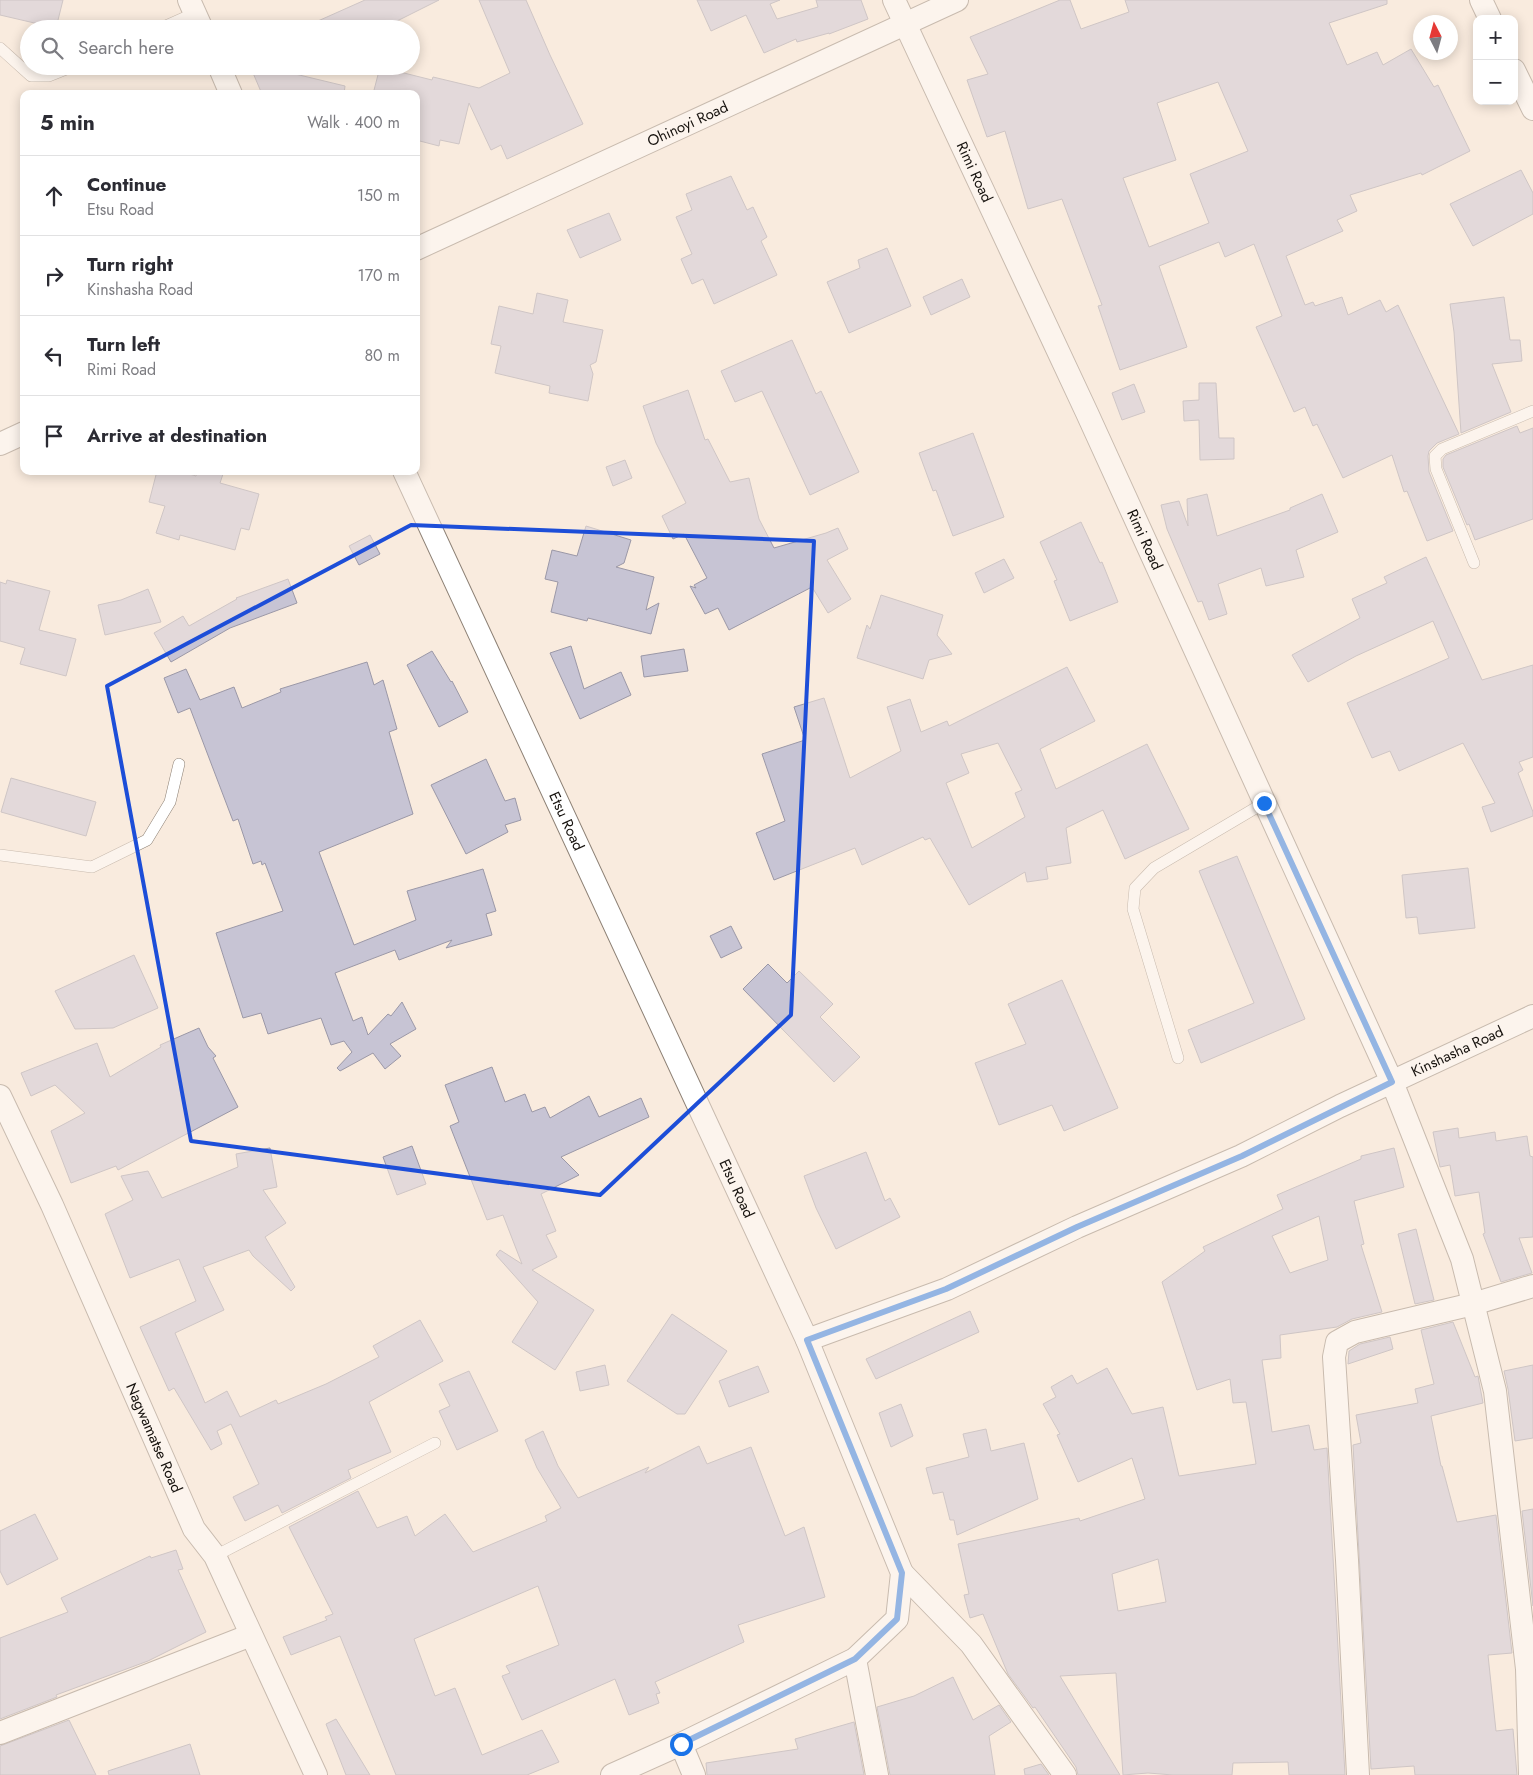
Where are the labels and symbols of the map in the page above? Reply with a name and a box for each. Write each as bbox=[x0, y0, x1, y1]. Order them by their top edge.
north arrow bbox=[1413, 15, 1458, 60]
street label: Ohinoyi Road bbox=[644, 96, 732, 152]
street label: Rimi Road bbox=[951, 138, 998, 206]
street label: Rimi Road bbox=[1121, 506, 1168, 574]
street label: Etsu Road bbox=[543, 788, 590, 854]
route end bbox=[1253, 792, 1276, 815]
street label: Kinshasha Road bbox=[1407, 1020, 1507, 1082]
street label: Etsu Road bbox=[714, 1156, 760, 1222]
street label: Nagwamatse Road bbox=[120, 1379, 188, 1496]
route start bbox=[670, 1733, 693, 1756]

